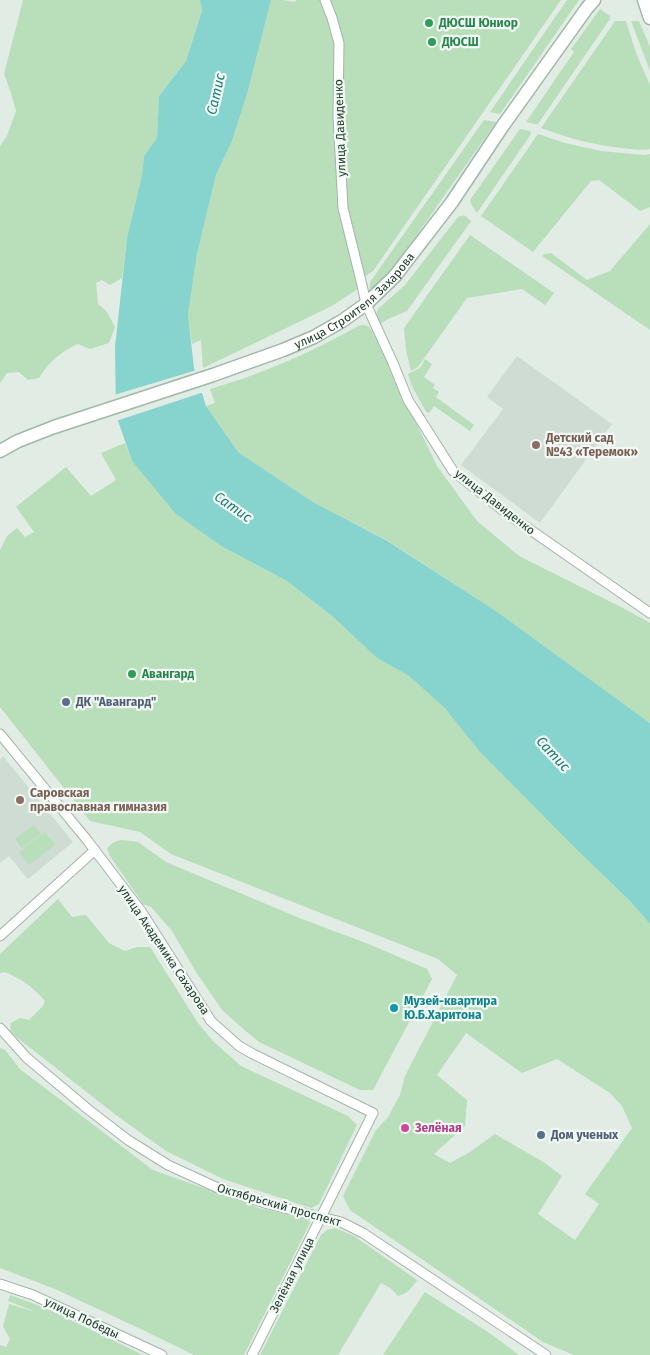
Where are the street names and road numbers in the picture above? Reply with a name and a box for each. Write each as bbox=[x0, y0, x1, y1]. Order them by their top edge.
street label: улица Давиденко bbox=[331, 79, 349, 177]
street label: улица Строителя Захарова bbox=[292, 250, 417, 351]
street label: улица Давиденко bbox=[452, 466, 538, 538]
street label: улица Академика Сахарова bbox=[115, 883, 213, 1017]
street label: Октябрьский проспект bbox=[215, 1181, 343, 1230]
street label: Зелёная улица bbox=[267, 1235, 317, 1315]
street label: улица Победы bbox=[43, 1295, 121, 1341]

